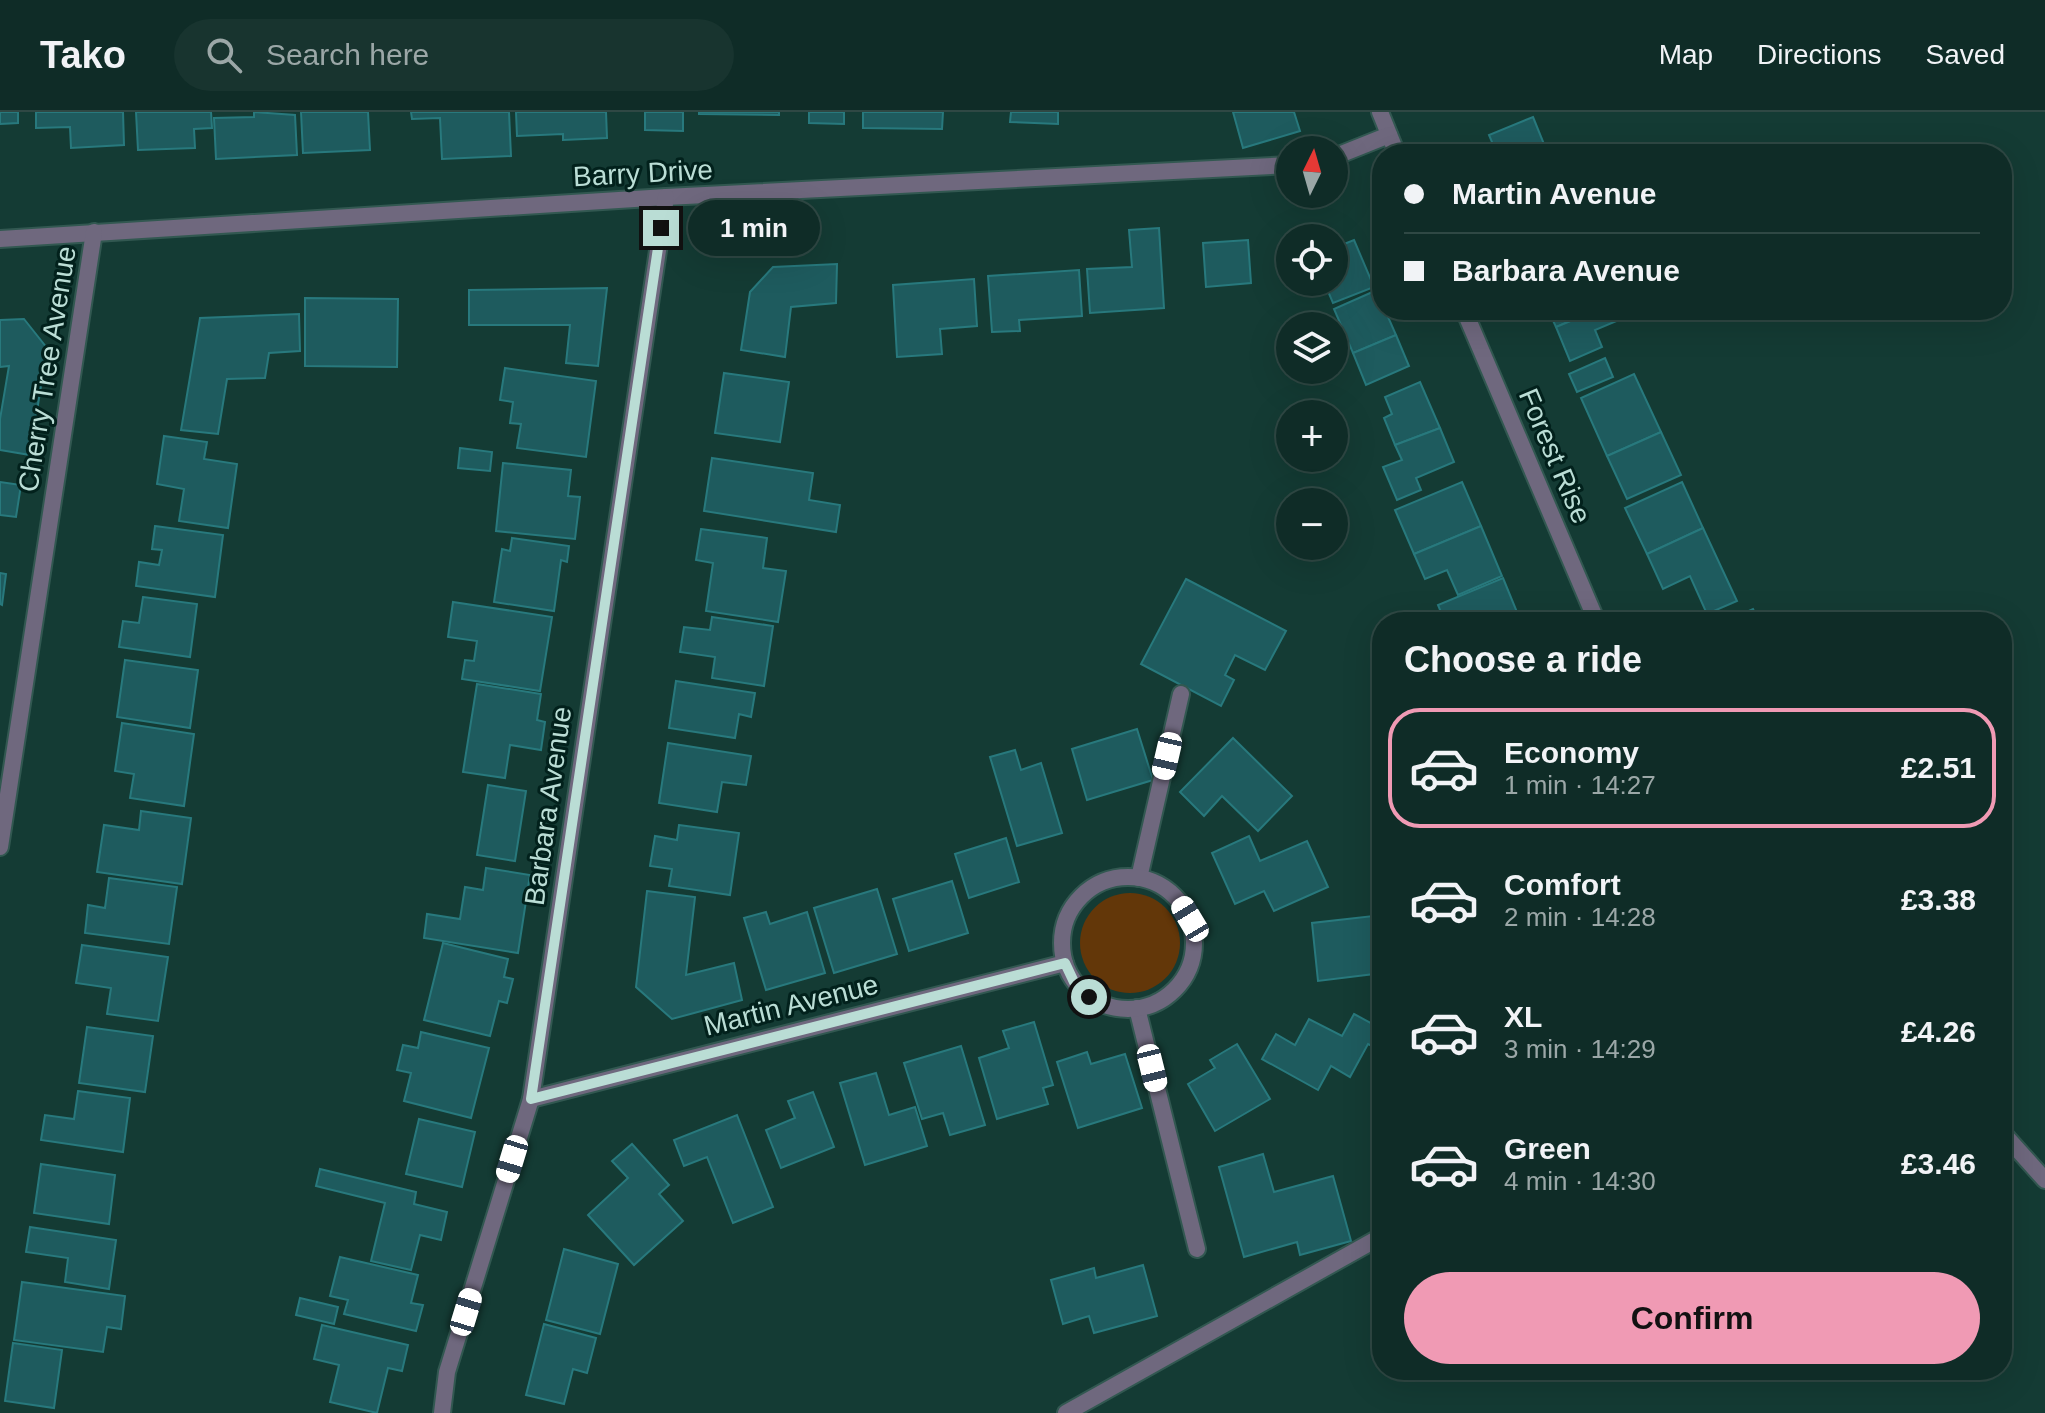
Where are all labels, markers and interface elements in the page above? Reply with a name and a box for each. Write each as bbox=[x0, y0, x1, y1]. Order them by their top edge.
search box bbox=[174, 19, 734, 91]
icon: search bbox=[202, 33, 246, 77]
text: Tako bbox=[40, 34, 126, 76]
text: Search here bbox=[266, 38, 429, 71]
text: Map bbox=[1659, 39, 1713, 70]
text: Directions bbox=[1757, 39, 1882, 70]
text: Saved bbox=[1926, 39, 2005, 70]
north arrow bbox=[1276, 136, 1348, 208]
map controls bbox=[1276, 136, 1348, 560]
street label: Barry Drive bbox=[572, 154, 714, 192]
text: Martin Avenue bbox=[1452, 177, 1656, 210]
callout: 1 min bbox=[689, 200, 821, 256]
route end bbox=[643, 210, 679, 246]
text: 1 min bbox=[720, 213, 788, 243]
button: locate bbox=[1276, 224, 1348, 296]
street label: Cherry Tree Avenue bbox=[12, 244, 82, 494]
text: Barbara Avenue bbox=[1452, 254, 1680, 287]
button: layers bbox=[1276, 312, 1348, 384]
street label: Forest Rise bbox=[1513, 384, 1597, 528]
button: + bbox=[1276, 400, 1348, 472]
button: − bbox=[1276, 488, 1348, 560]
text: Choose a ride bbox=[1404, 639, 1642, 680]
street label: Barbara Avenue bbox=[519, 705, 577, 907]
car bbox=[1150, 730, 1184, 782]
icon: car bbox=[1408, 732, 1480, 804]
text: Economy bbox=[1504, 736, 1639, 769]
text: £2.51 bbox=[1901, 751, 1976, 784]
text: 1 min · 14:27 bbox=[1504, 770, 1656, 800]
icon: car bbox=[1408, 864, 1480, 936]
text: Comfort bbox=[1504, 868, 1621, 901]
text: £3.38 bbox=[1901, 883, 1976, 916]
car bbox=[1167, 892, 1213, 946]
text: 2 min · 14:28 bbox=[1504, 902, 1656, 932]
street label: Martin Avenue bbox=[701, 968, 881, 1042]
route start bbox=[1071, 979, 1107, 1015]
icon: car bbox=[1408, 996, 1480, 1068]
text: XL bbox=[1504, 1000, 1542, 1033]
text: £4.26 bbox=[1901, 1015, 1976, 1048]
text: 3 min · 14:29 bbox=[1504, 1034, 1656, 1064]
car bbox=[1135, 1042, 1169, 1094]
icon: car bbox=[1408, 1128, 1480, 1200]
text: Green bbox=[1504, 1132, 1591, 1165]
car bbox=[494, 1133, 530, 1185]
text: £3.46 bbox=[1901, 1147, 1976, 1180]
text: 4 min · 14:30 bbox=[1504, 1166, 1656, 1196]
button: Confirm bbox=[1404, 1272, 1980, 1364]
car bbox=[448, 1286, 484, 1338]

